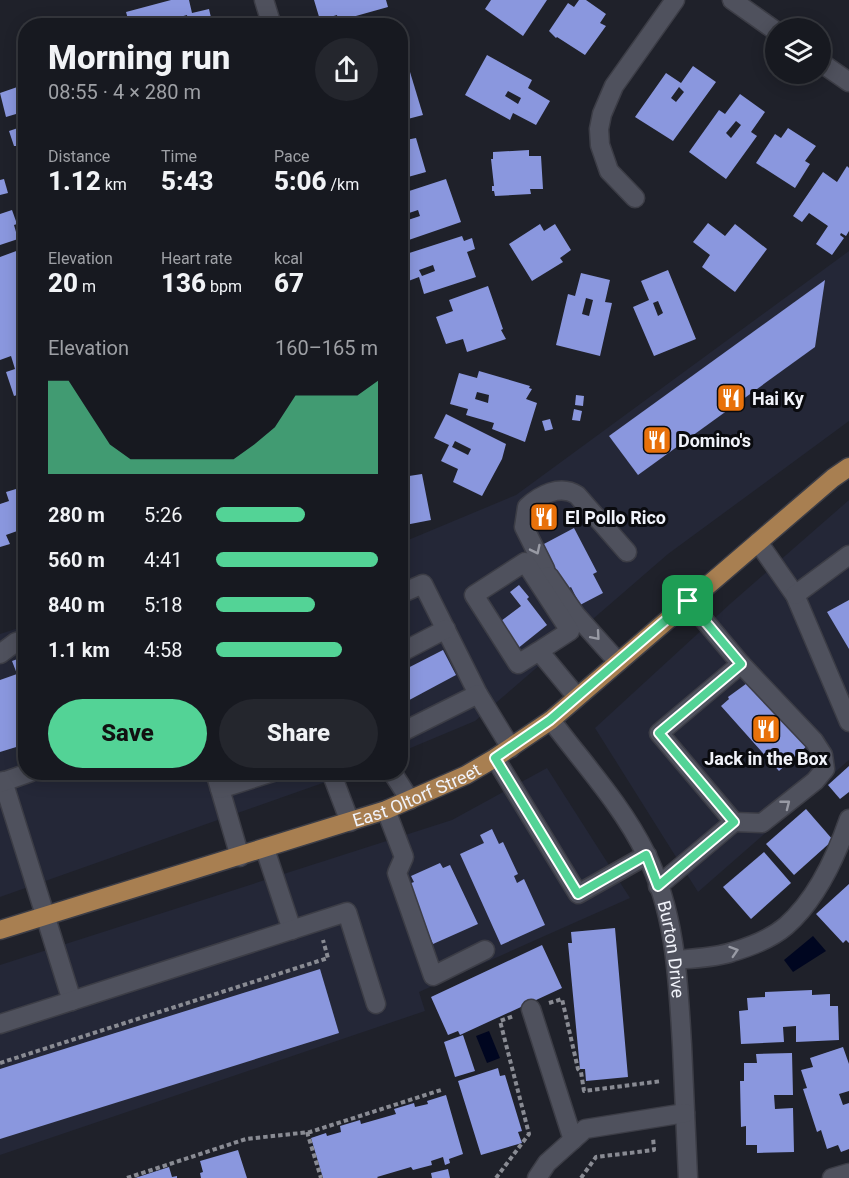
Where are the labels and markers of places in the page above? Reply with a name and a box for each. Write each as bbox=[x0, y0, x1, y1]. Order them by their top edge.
restaurant icon: Hai Ky bbox=[715, 382, 747, 414]
place label: Hai Ky bbox=[752, 388, 805, 409]
restaurant icon: Domino's bbox=[641, 424, 673, 456]
place label: Domino's bbox=[678, 430, 751, 451]
restaurant icon: El Pollo Rico bbox=[528, 501, 560, 533]
place label: El Pollo Rico bbox=[565, 507, 666, 528]
pin bbox=[662, 575, 713, 626]
restaurant icon: Jack in the Box bbox=[750, 713, 782, 745]
place label: Jack in the Box bbox=[704, 748, 829, 769]

